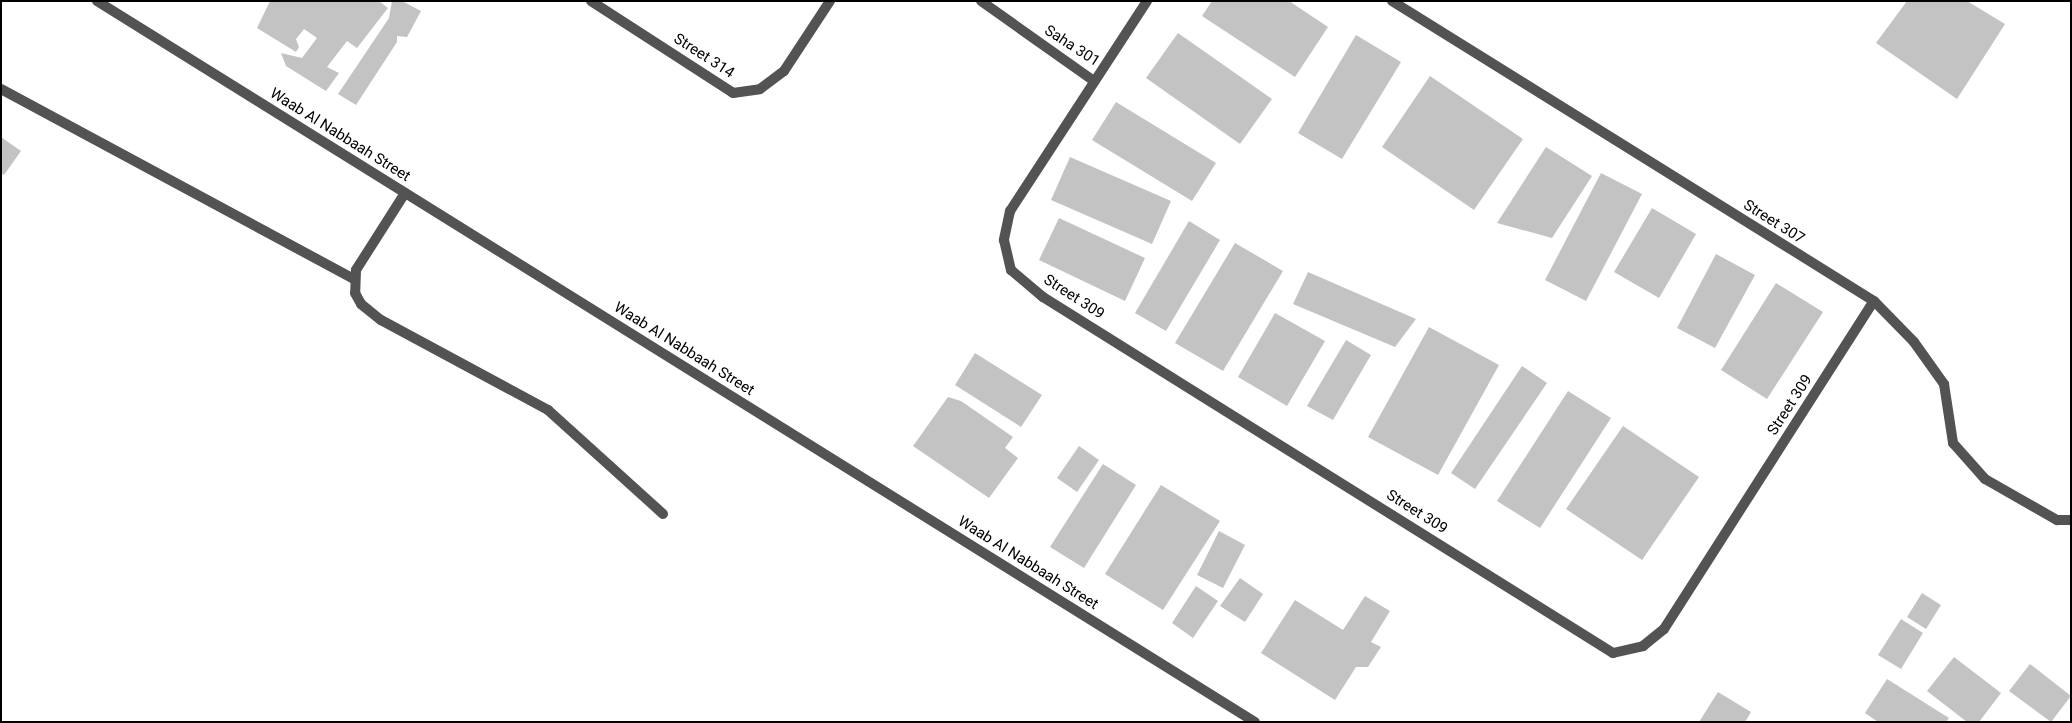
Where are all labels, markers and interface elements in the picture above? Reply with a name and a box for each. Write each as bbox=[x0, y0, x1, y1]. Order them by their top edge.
street label: Saha 301 bbox=[1041, 21, 1103, 71]
street label: Street 314 bbox=[670, 30, 738, 82]
street label: Waab Al Nabbaah Street bbox=[266, 84, 414, 186]
street label: Street 307 bbox=[1740, 196, 1808, 248]
street label: Street 309 bbox=[1040, 271, 1108, 323]
street label: Waab Al Nabbaah Street bbox=[610, 298, 758, 400]
street label: Street 309 bbox=[1764, 371, 1816, 439]
street label: Street 309 bbox=[1383, 486, 1451, 538]
street label: Waab Al Nabbaah Street bbox=[954, 512, 1102, 614]

